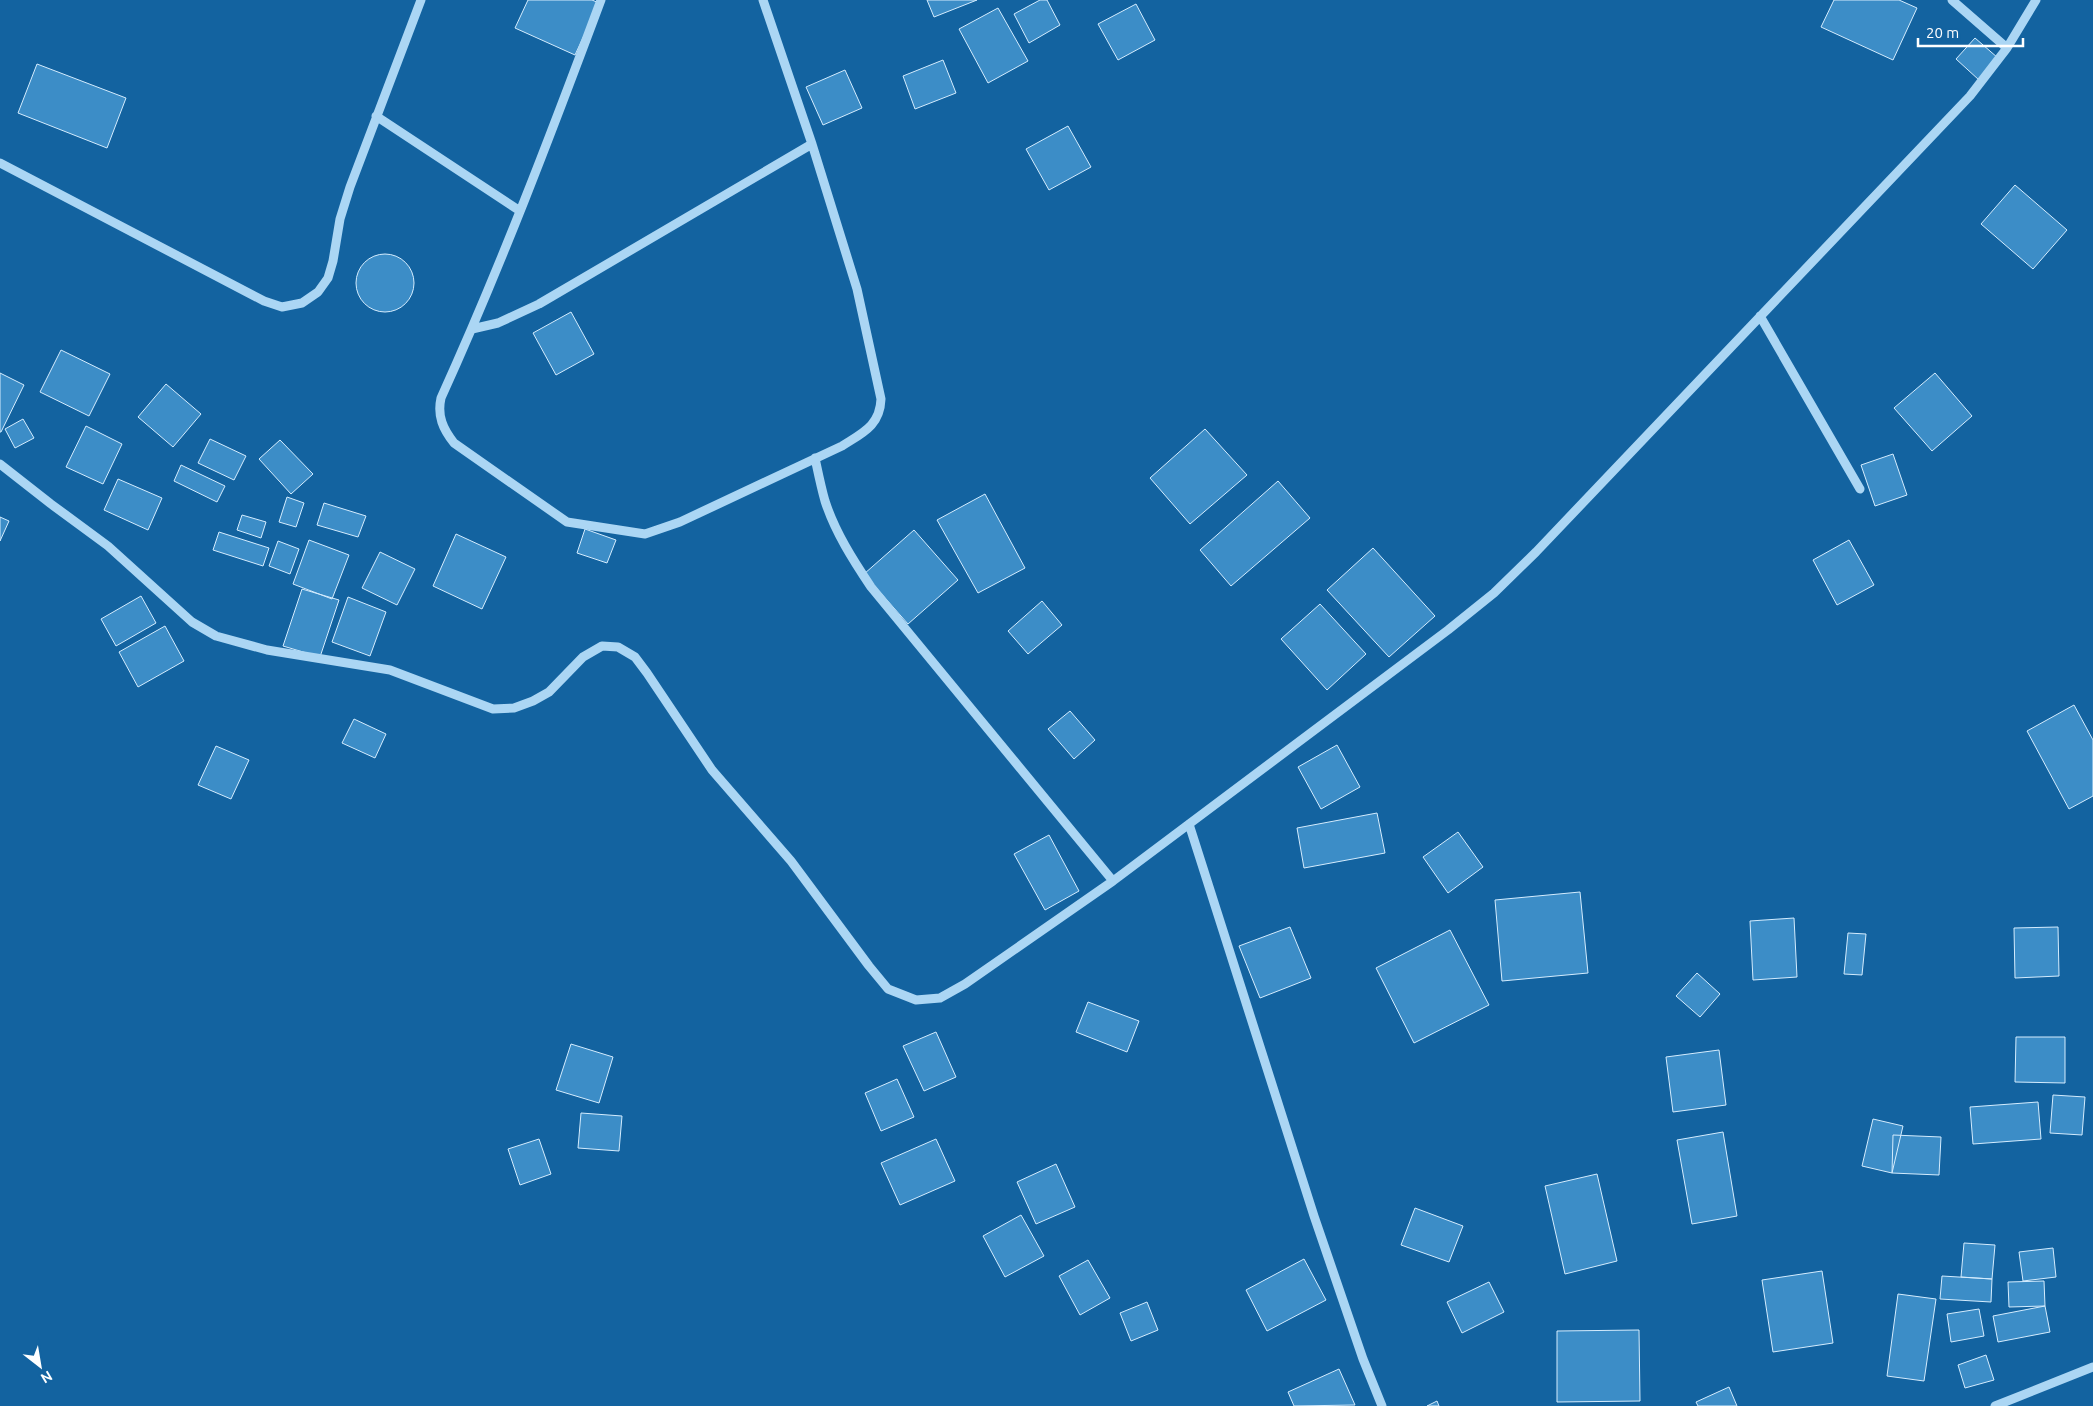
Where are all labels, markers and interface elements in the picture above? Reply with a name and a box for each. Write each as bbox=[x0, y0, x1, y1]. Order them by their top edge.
scale bar bbox=[1918, 15, 2023, 47]
text: 20 m bbox=[1926, 24, 1959, 41]
north arrow bbox=[15, 1341, 65, 1391]
text: N bbox=[38, 1368, 55, 1387]

